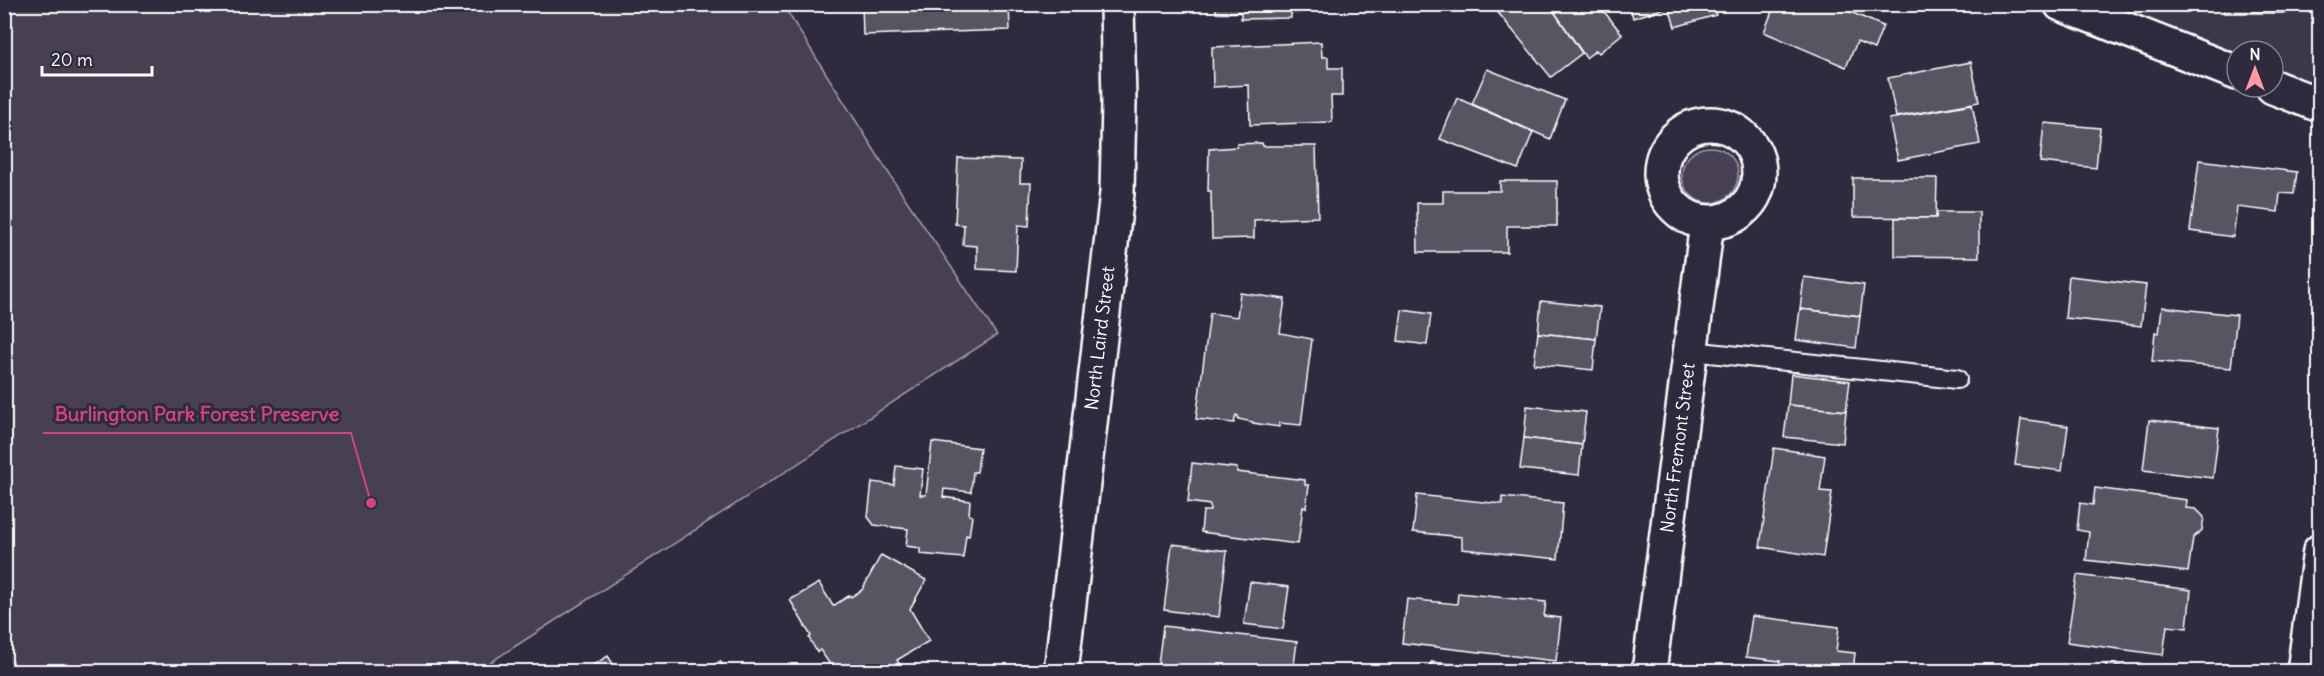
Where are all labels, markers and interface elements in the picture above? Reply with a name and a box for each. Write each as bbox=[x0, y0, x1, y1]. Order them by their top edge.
scale bar bbox=[42, 39, 152, 77]
north arrow bbox=[2225, 39, 2285, 99]
text: N bbox=[2249, 44, 2261, 64]
text: 20 m bbox=[51, 48, 93, 71]
street label: North Laird Street bbox=[1080, 265, 1119, 411]
street label: North Fremont Street bbox=[1655, 361, 1700, 534]
callout: Burlington Park Forest Preserve bbox=[43, 395, 351, 433]
text: Burlington Park Forest Preserve bbox=[55, 401, 339, 426]

